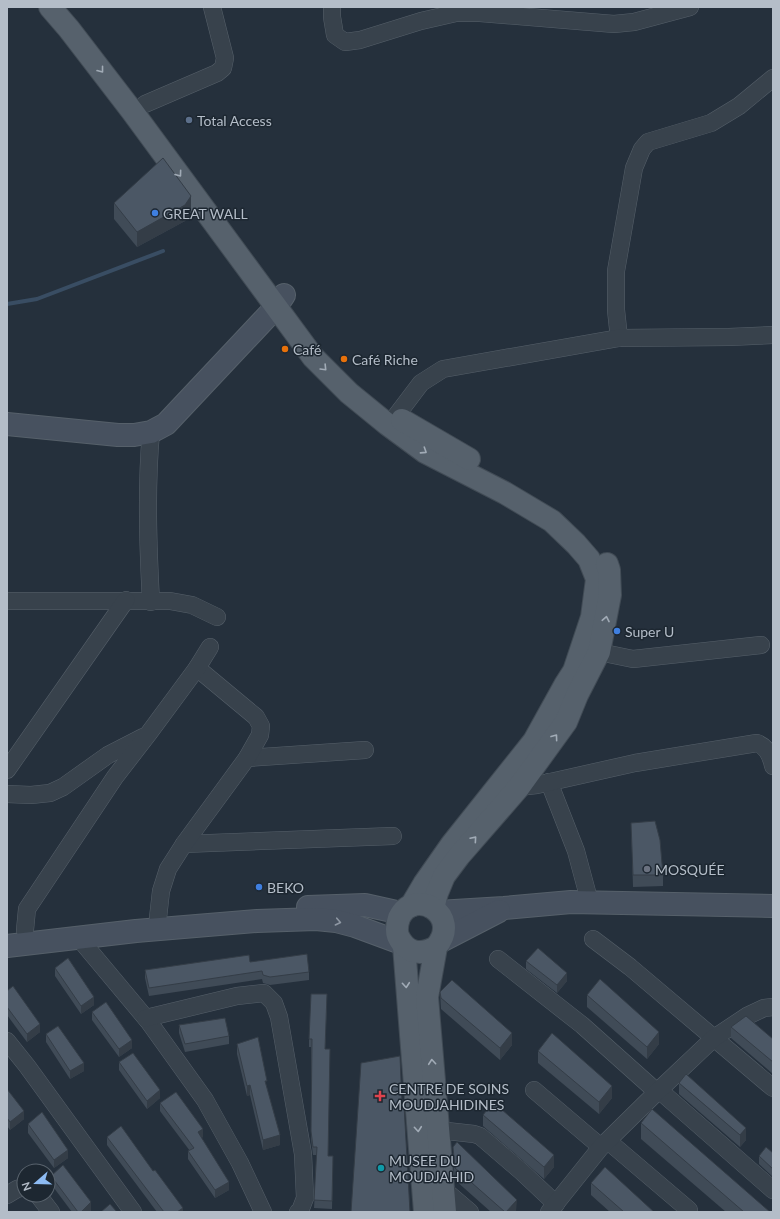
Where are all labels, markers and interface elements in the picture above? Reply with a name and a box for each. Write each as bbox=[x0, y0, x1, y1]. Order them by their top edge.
one-way arrow bbox=[96, 66, 103, 73]
place label: Total Access bbox=[197, 112, 272, 129]
marker: Total Access bbox=[184, 115, 194, 125]
one-way arrow bbox=[174, 170, 181, 177]
place label: GREAT WALL bbox=[163, 205, 248, 222]
marker: GREAT WALL bbox=[150, 208, 160, 218]
place label: Café bbox=[293, 341, 321, 358]
marker: Café bbox=[280, 344, 290, 354]
place label: Café Riche bbox=[352, 351, 418, 368]
marker: Café Riche bbox=[339, 354, 349, 364]
one-way arrow bbox=[319, 363, 327, 371]
one-way arrow bbox=[419, 446, 426, 453]
one-way arrow bbox=[601, 616, 609, 622]
place label: Super U bbox=[625, 623, 674, 640]
marker: Super U bbox=[612, 626, 622, 636]
one-way arrow bbox=[550, 735, 557, 742]
one-way arrow bbox=[469, 836, 477, 844]
place label: MOSQUÉE bbox=[655, 861, 724, 878]
marker: MOSQUÉE bbox=[642, 864, 652, 874]
place label: BEKO bbox=[267, 879, 304, 896]
marker: BEKO bbox=[254, 882, 264, 892]
one-way arrow bbox=[335, 918, 342, 926]
one-way arrow bbox=[402, 982, 411, 988]
one-way arrow bbox=[428, 1059, 437, 1065]
place label: CENTRE DE SOINS MOUDJAHIDINES bbox=[389, 1080, 509, 1113]
marker: CENTRE DE SOINS MOUDJAHIDINES bbox=[374, 1090, 386, 1102]
one-way arrow bbox=[413, 1126, 422, 1132]
place label: MUSEE DU MOUDJAHID bbox=[389, 1152, 474, 1185]
north arrow bbox=[16, 1163, 56, 1203]
marker: MUSEE DU MOUDJAHID bbox=[376, 1163, 386, 1173]
text: N bbox=[19, 1180, 34, 1193]

